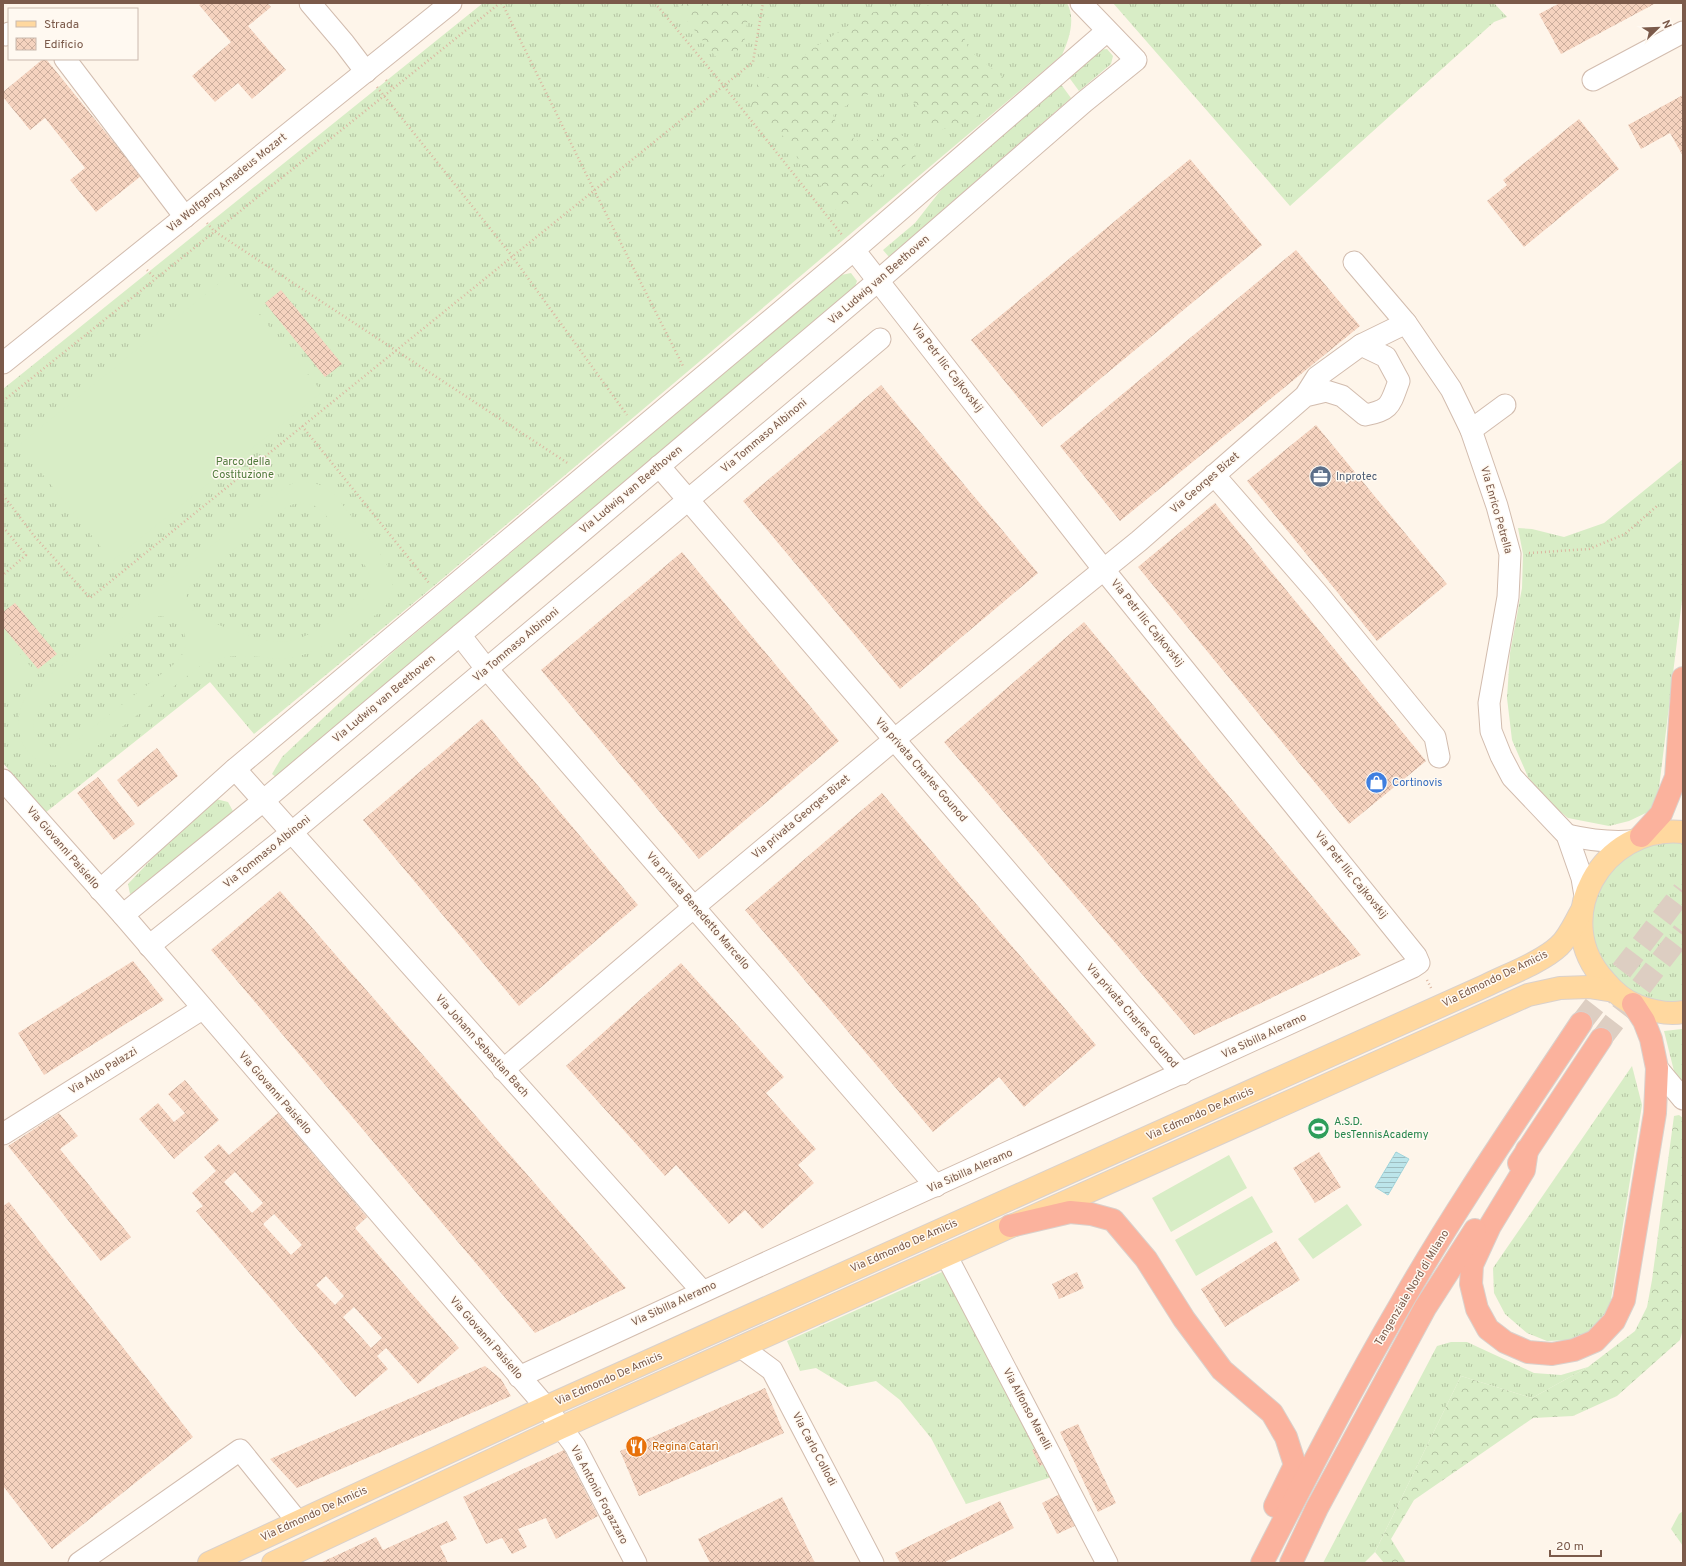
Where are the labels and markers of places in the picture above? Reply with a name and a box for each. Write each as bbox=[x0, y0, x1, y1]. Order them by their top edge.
office icon: Inprotec bbox=[1307, 464, 1333, 490]
place label: Inprotec bbox=[1336, 470, 1377, 484]
shop icon: Cortinovis bbox=[1364, 770, 1390, 796]
place label: Cortinovis bbox=[1392, 776, 1442, 790]
sports icon: A.S.D. besTennisAcademy bbox=[1306, 1115, 1332, 1141]
place label: A.S.D. besTennisAcademy bbox=[1334, 1115, 1429, 1142]
restaurant icon: Regina Catarì bbox=[623, 1434, 649, 1460]
place label: Regina Catarì bbox=[652, 1440, 719, 1454]

